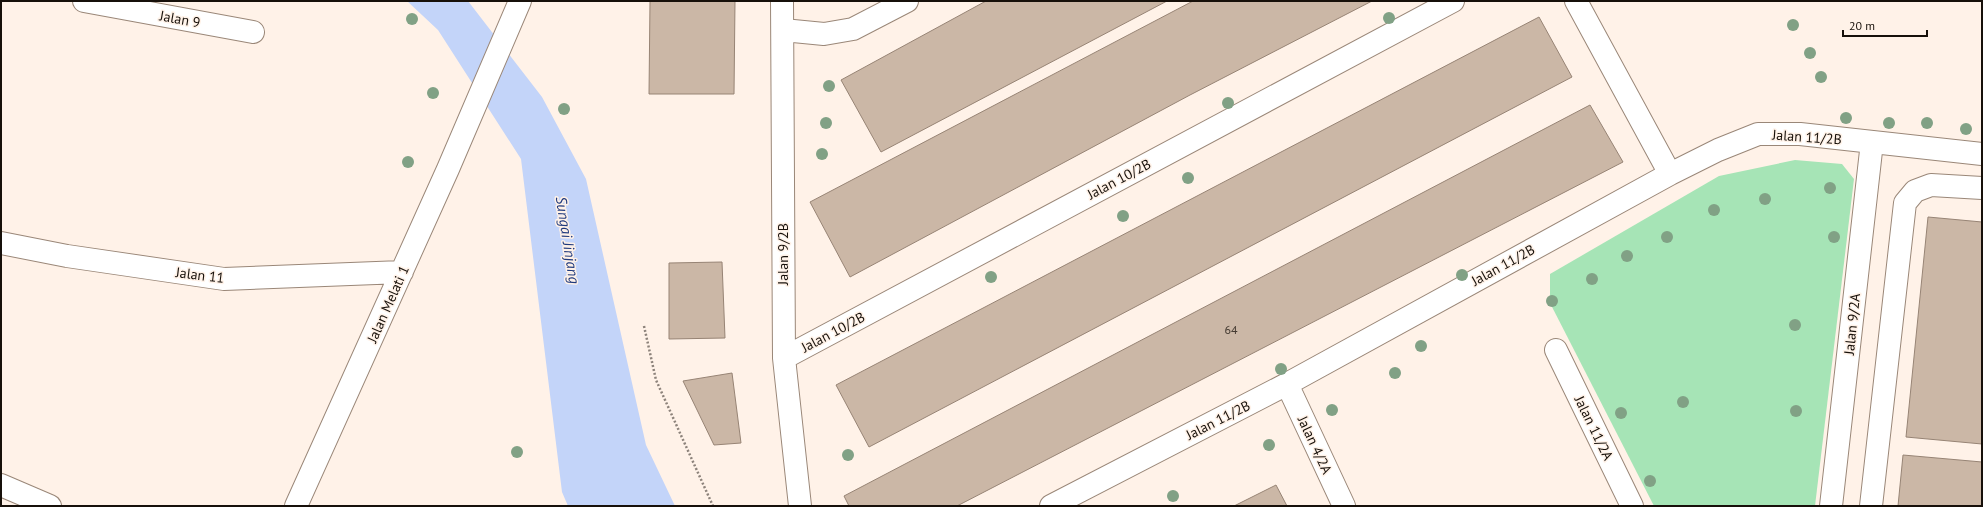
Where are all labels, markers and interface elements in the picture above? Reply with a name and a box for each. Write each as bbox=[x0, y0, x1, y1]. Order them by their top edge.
street label: Jalan 9 bbox=[157, 6, 202, 31]
scale bar bbox=[1843, 12, 1927, 38]
text: 20 m bbox=[1849, 18, 1875, 33]
street label: Jalan 11/2B bbox=[1771, 126, 1842, 148]
street label: Jalan 10/2B bbox=[1083, 155, 1154, 204]
water label: Sungai Jinjang bbox=[552, 195, 584, 285]
street label: Jalan 9/2B bbox=[774, 223, 792, 286]
street label: Jalan 11/2B bbox=[1467, 240, 1538, 290]
street label: Jalan 11 bbox=[174, 263, 225, 287]
street label: Jalan Melati 1 bbox=[363, 263, 413, 346]
street label: Jalan 9/2A bbox=[1840, 292, 1864, 357]
street label: Jalan 10/2B bbox=[797, 308, 868, 357]
house number: 64 bbox=[1224, 322, 1238, 337]
street label: Jalan 11/2A bbox=[1570, 392, 1618, 464]
street label: Jalan 11/2B bbox=[1182, 396, 1253, 444]
street label: Jalan 4/2A bbox=[1293, 412, 1337, 478]

